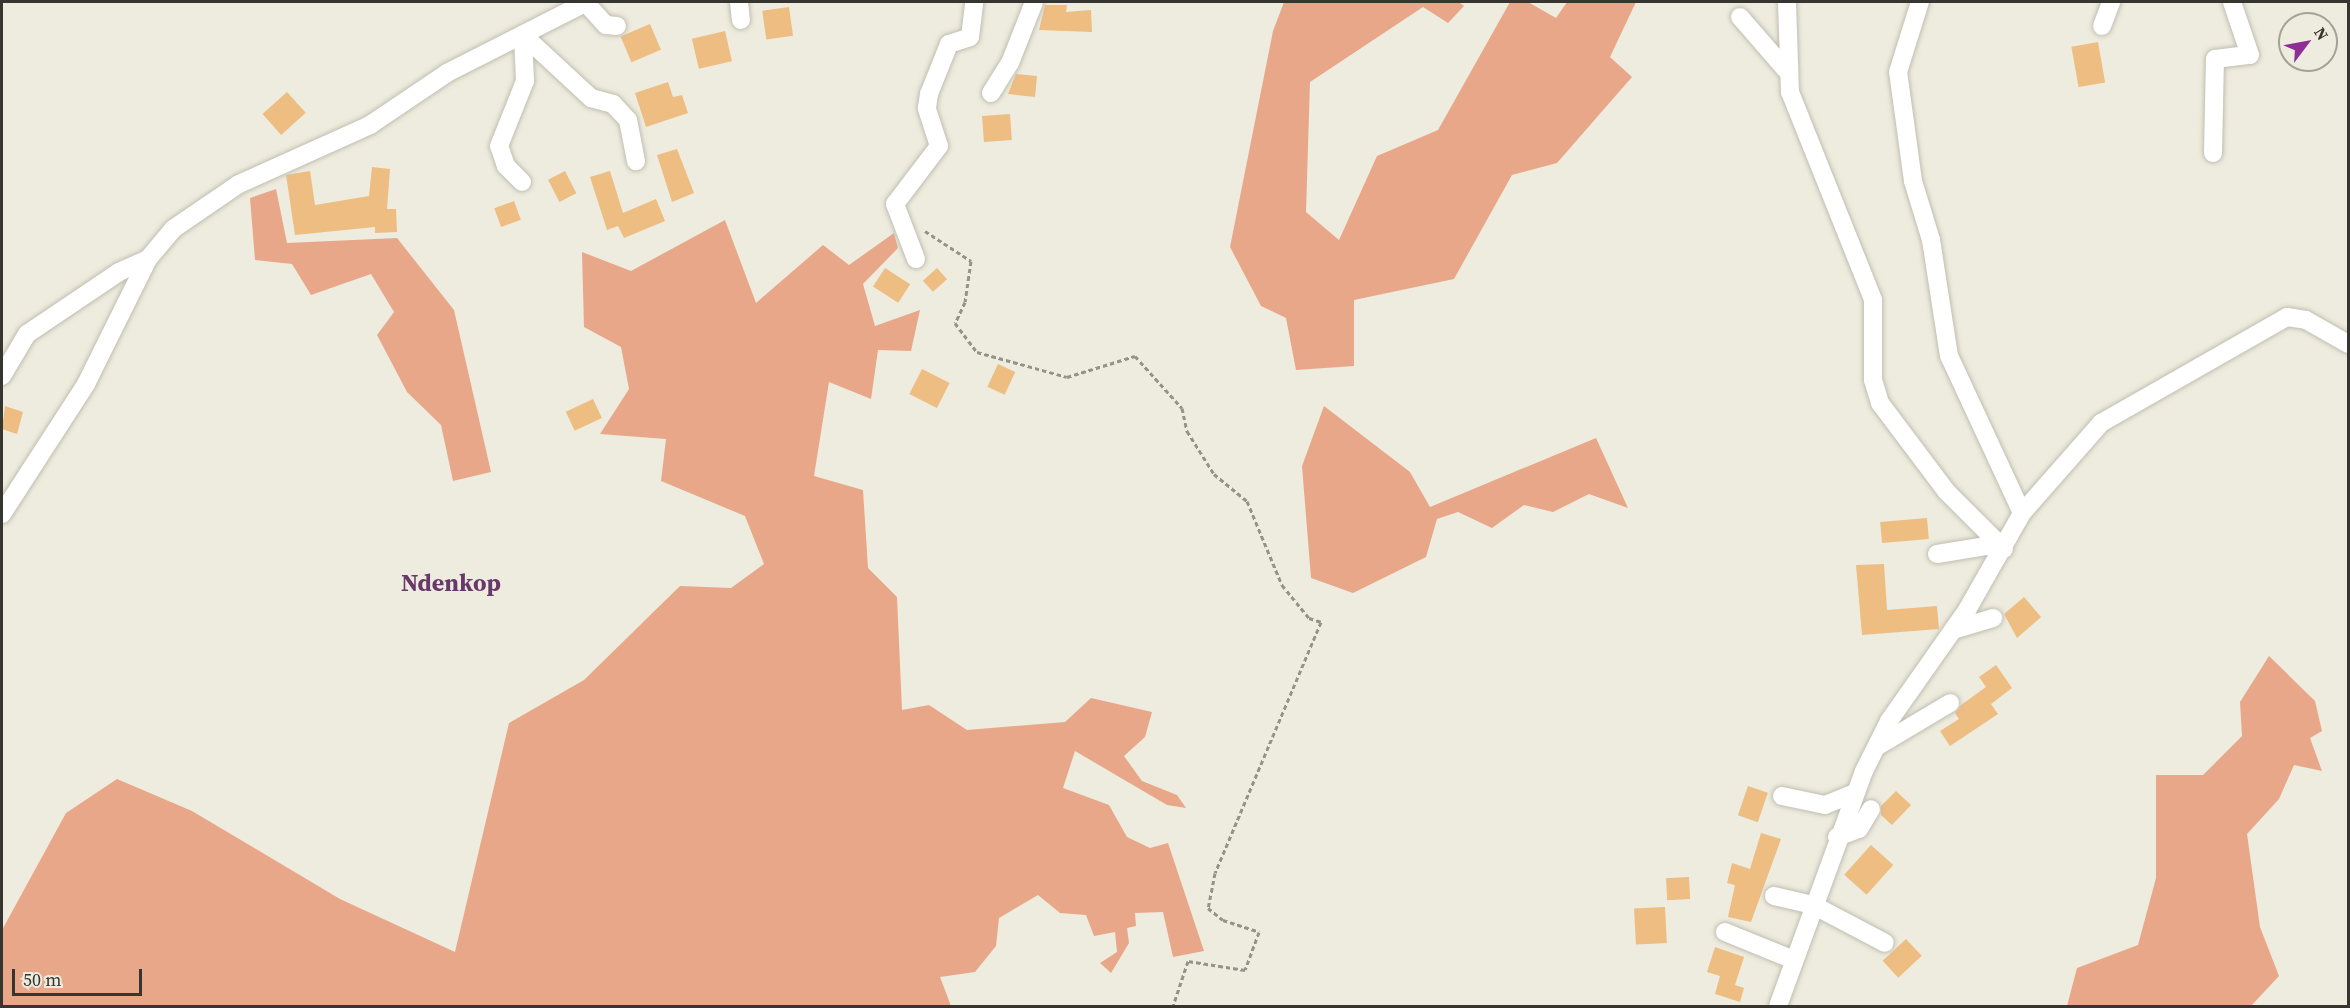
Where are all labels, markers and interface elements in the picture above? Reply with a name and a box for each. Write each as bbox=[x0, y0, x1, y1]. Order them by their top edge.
north arrow bbox=[2278, 12, 2338, 72]
text: N bbox=[2309, 23, 2334, 44]
district label: Ndenkop bbox=[401, 569, 501, 597]
scale bar bbox=[15, 957, 146, 995]
text: 50 m bbox=[23, 967, 61, 992]

